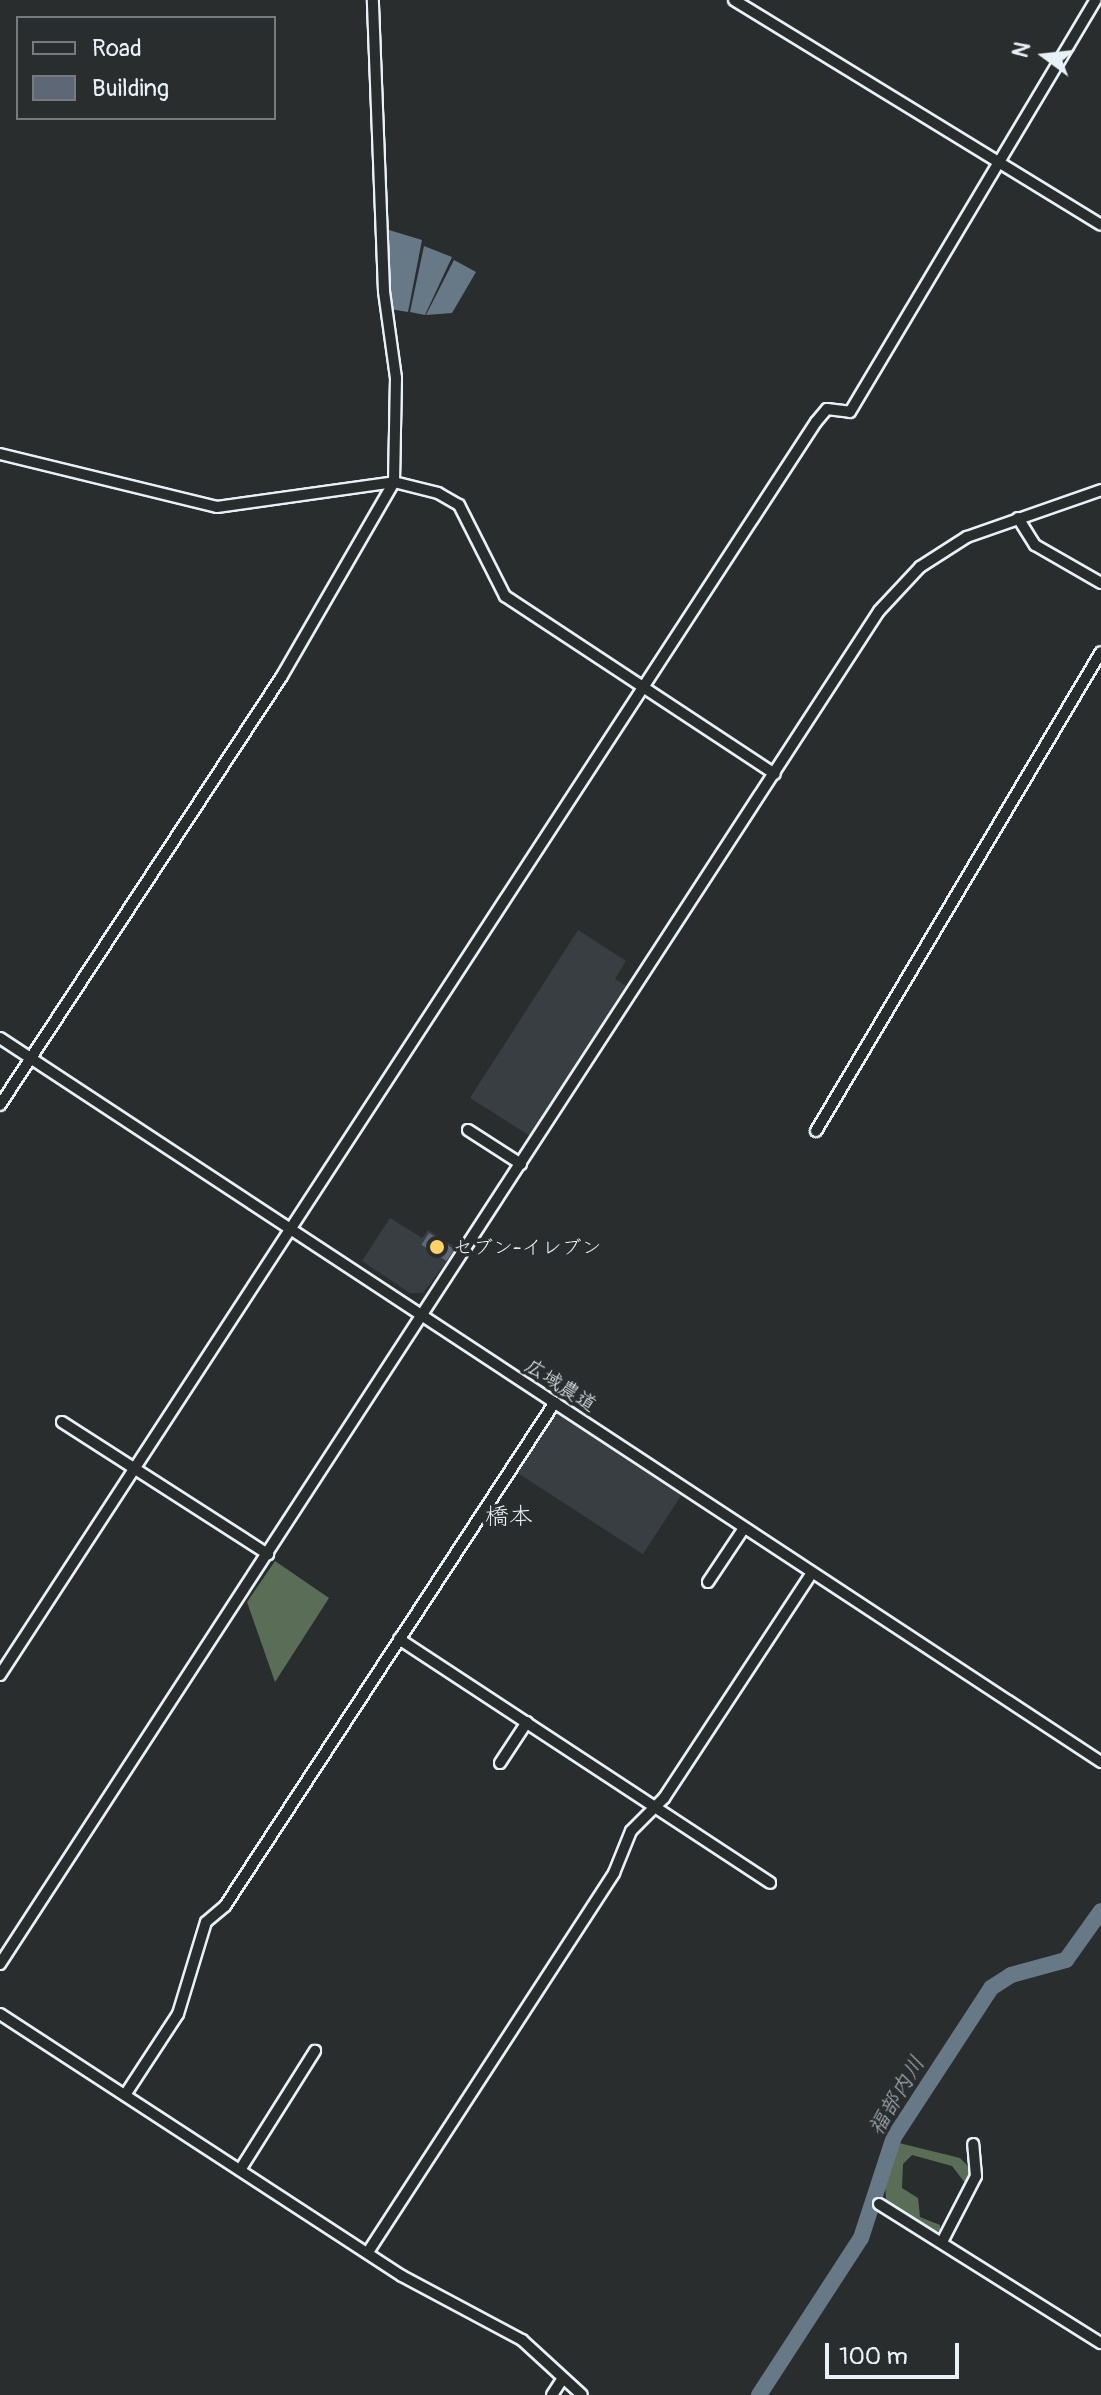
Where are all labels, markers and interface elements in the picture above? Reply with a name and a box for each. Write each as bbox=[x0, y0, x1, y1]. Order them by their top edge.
legend bbox=[16, 16, 276, 120]
north arrow bbox=[1005, 16, 1085, 96]
text: Road bbox=[92, 34, 142, 63]
text: N bbox=[1006, 39, 1037, 61]
text: Building bbox=[92, 74, 169, 103]
place label: セブン-イレブン bbox=[453, 1235, 602, 1259]
marker: セブン-イレブン bbox=[428, 1238, 446, 1256]
street label: 広域農道 bbox=[521, 1353, 601, 1417]
district label: 橋本 bbox=[485, 1503, 533, 1531]
water label: 福部内川 bbox=[863, 2051, 931, 2141]
scale bar bbox=[829, 2327, 963, 2377]
text: 100 m bbox=[839, 2342, 908, 2371]

